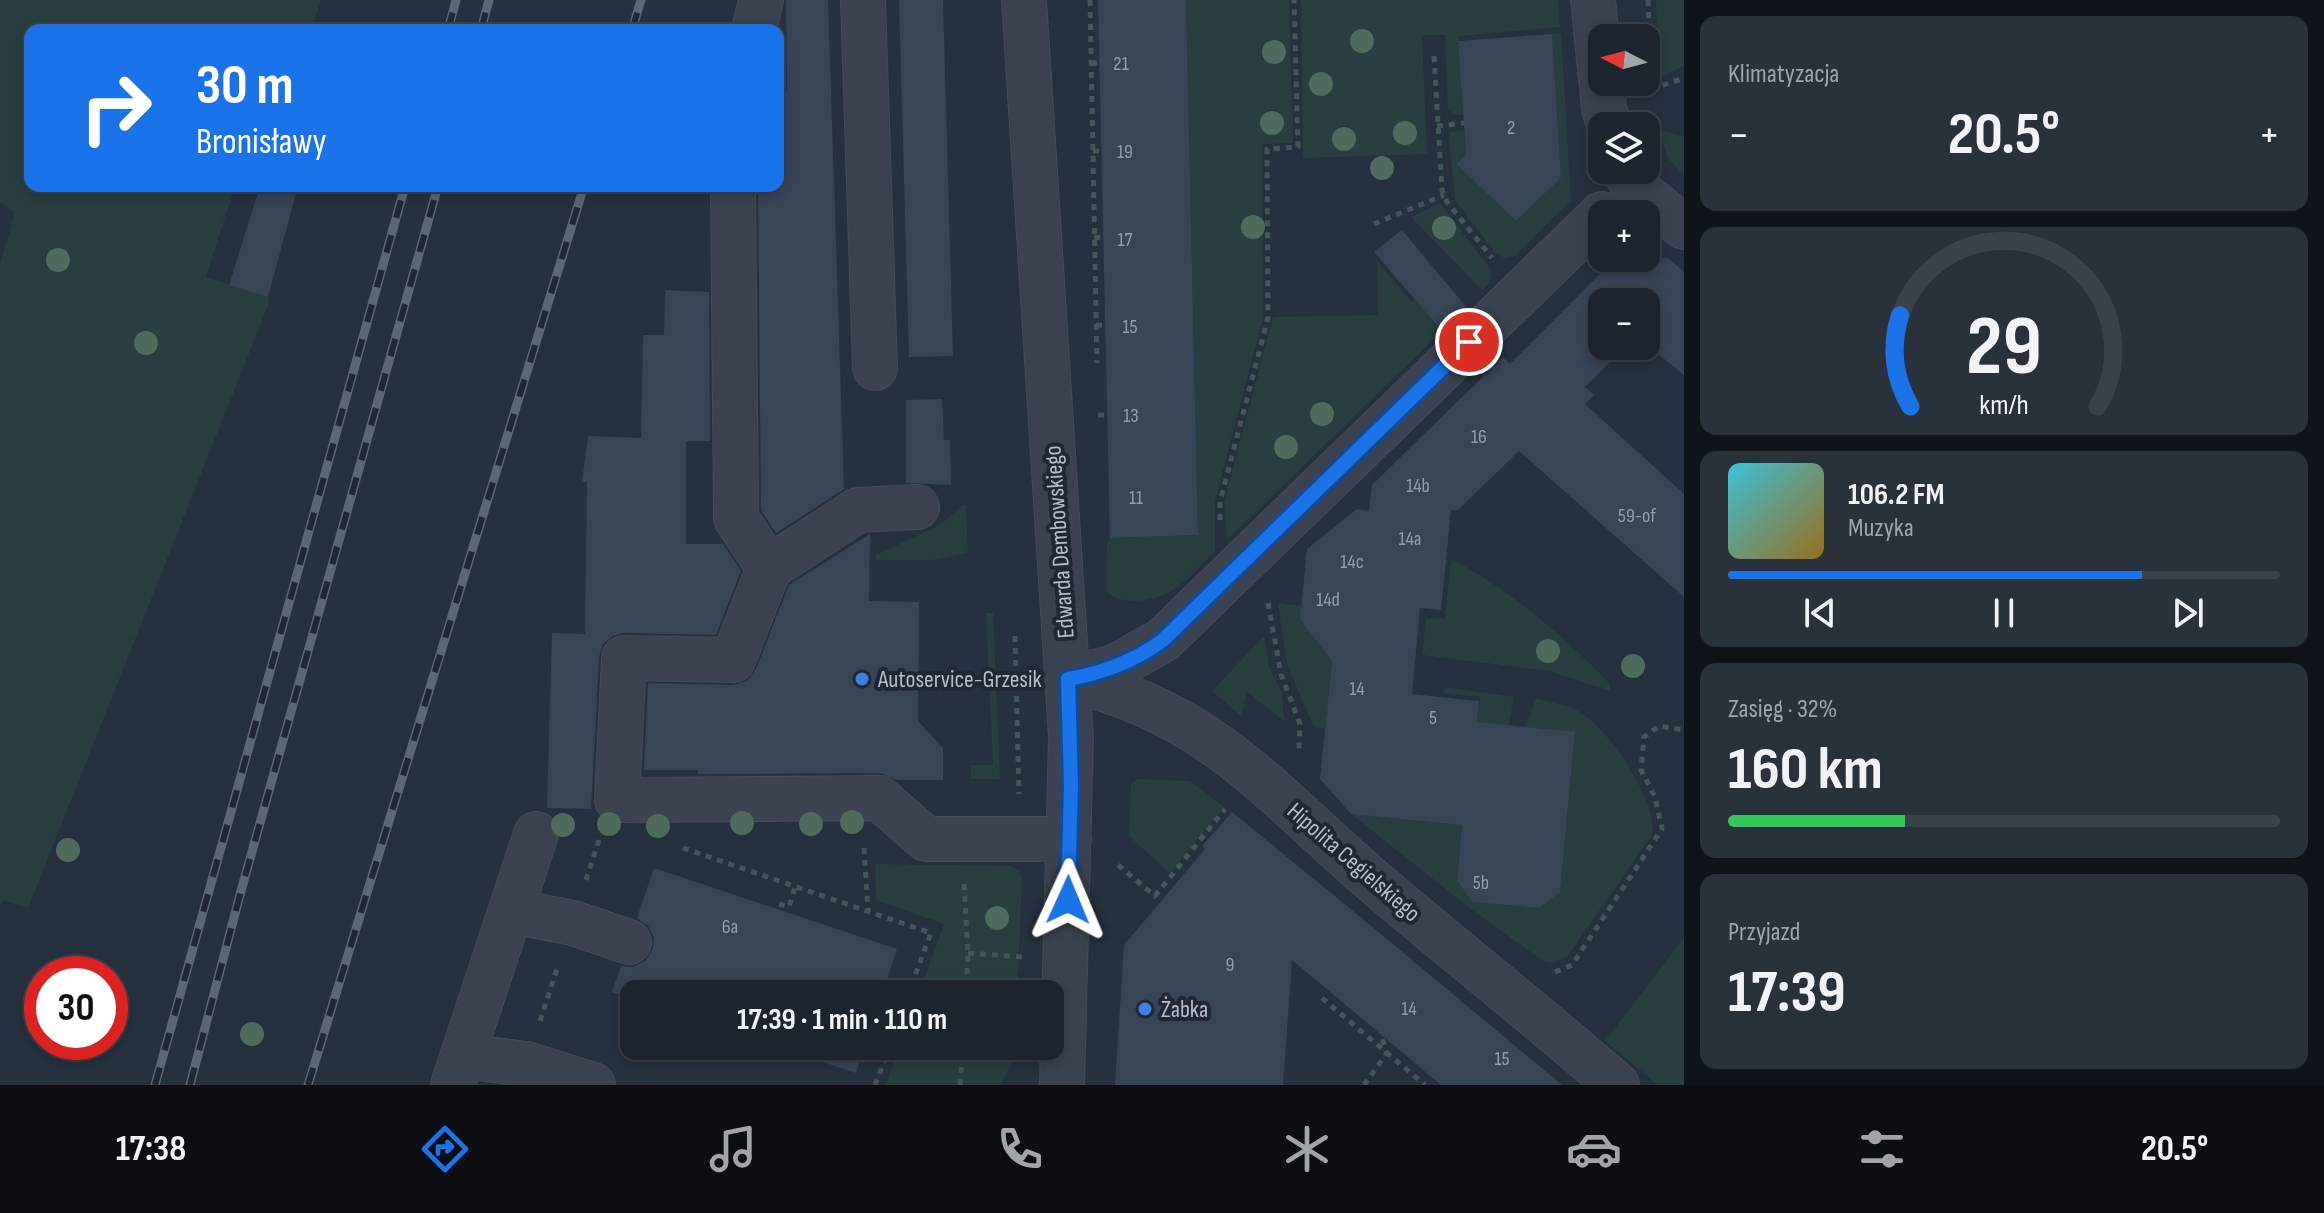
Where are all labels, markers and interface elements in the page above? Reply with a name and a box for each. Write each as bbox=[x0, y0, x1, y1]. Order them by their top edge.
north arrow bbox=[1588, 24, 1660, 96]
map controls bbox=[1588, 24, 1660, 360]
house number: 21 bbox=[1113, 52, 1129, 76]
text: 30 m bbox=[196, 53, 294, 120]
icon: right bbox=[64, 56, 168, 160]
text: Klimatyzacja bbox=[1728, 59, 1839, 90]
text: 20.5° bbox=[1948, 99, 2060, 171]
text: − bbox=[1728, 109, 1750, 162]
text: + bbox=[2258, 109, 2280, 162]
button: layers bbox=[1588, 112, 1660, 184]
house number: 2 bbox=[1507, 116, 1515, 140]
text: Bronisławy bbox=[196, 121, 326, 164]
house number: 19 bbox=[1117, 140, 1133, 164]
button: + bbox=[1588, 200, 1660, 272]
house number: 17 bbox=[1118, 228, 1132, 252]
button: − bbox=[1588, 288, 1660, 360]
text: 29 bbox=[1966, 298, 2042, 398]
pin bbox=[1435, 308, 1503, 376]
house number: 15 bbox=[1122, 315, 1138, 339]
icon: arrive bbox=[1447, 320, 1491, 364]
text: km/h bbox=[1979, 388, 2029, 423]
house number: 13 bbox=[1123, 404, 1139, 428]
house number: 16 bbox=[1471, 425, 1487, 449]
street label: Edwarda Dembowskiego bbox=[1038, 445, 1081, 639]
house number: 14b bbox=[1406, 474, 1430, 498]
text: 106.2 FM bbox=[1848, 477, 1945, 513]
house number: 11 bbox=[1129, 486, 1143, 510]
house number: 59-of bbox=[1618, 504, 1656, 528]
text: Muzyka bbox=[1848, 513, 1914, 544]
house number: 14a bbox=[1398, 527, 1422, 551]
house number: 14c bbox=[1340, 550, 1364, 574]
house number: 14d bbox=[1316, 588, 1340, 612]
icon: previous bbox=[1798, 591, 1842, 635]
icon: pause bbox=[1982, 591, 2026, 635]
icon: next bbox=[2166, 591, 2210, 635]
place label: Autoservice-Grzesik bbox=[877, 665, 1042, 694]
marker: Autoservice-Grzesik bbox=[853, 670, 871, 688]
house number: 14 bbox=[1349, 677, 1365, 701]
text: Zasięg · 32% bbox=[1728, 694, 1837, 725]
house number: 5 bbox=[1429, 706, 1437, 730]
text: 160 km bbox=[1728, 734, 1883, 806]
street label: Hipolita Cegielskiego bbox=[1281, 797, 1426, 928]
position arrow bbox=[1026, 858, 1110, 942]
house number: 5b bbox=[1473, 871, 1489, 895]
house number: 6a bbox=[722, 915, 738, 939]
text: Przyjazd bbox=[1728, 917, 1800, 948]
house number: 9 bbox=[1226, 953, 1234, 977]
speed limit sign: 30 bbox=[24, 956, 128, 1060]
text: 17:39 bbox=[1728, 957, 1846, 1029]
place label: Żabka bbox=[1161, 995, 1208, 1024]
house number: 14 bbox=[1401, 997, 1417, 1021]
marker: Żabka bbox=[1136, 1000, 1154, 1018]
text: 17:39 · 1 min · 110 m bbox=[737, 1002, 947, 1038]
house number: 15 bbox=[1494, 1047, 1510, 1071]
icon: directions bbox=[417, 1121, 473, 1177]
icon: music bbox=[705, 1121, 761, 1177]
icon: phone bbox=[992, 1121, 1048, 1177]
icon: climate bbox=[1279, 1121, 1335, 1177]
icon: car bbox=[1566, 1121, 1622, 1177]
icon: filters bbox=[1854, 1121, 1910, 1177]
text: 17:38 bbox=[116, 1128, 186, 1171]
text: 20.5° bbox=[2141, 1128, 2208, 1171]

